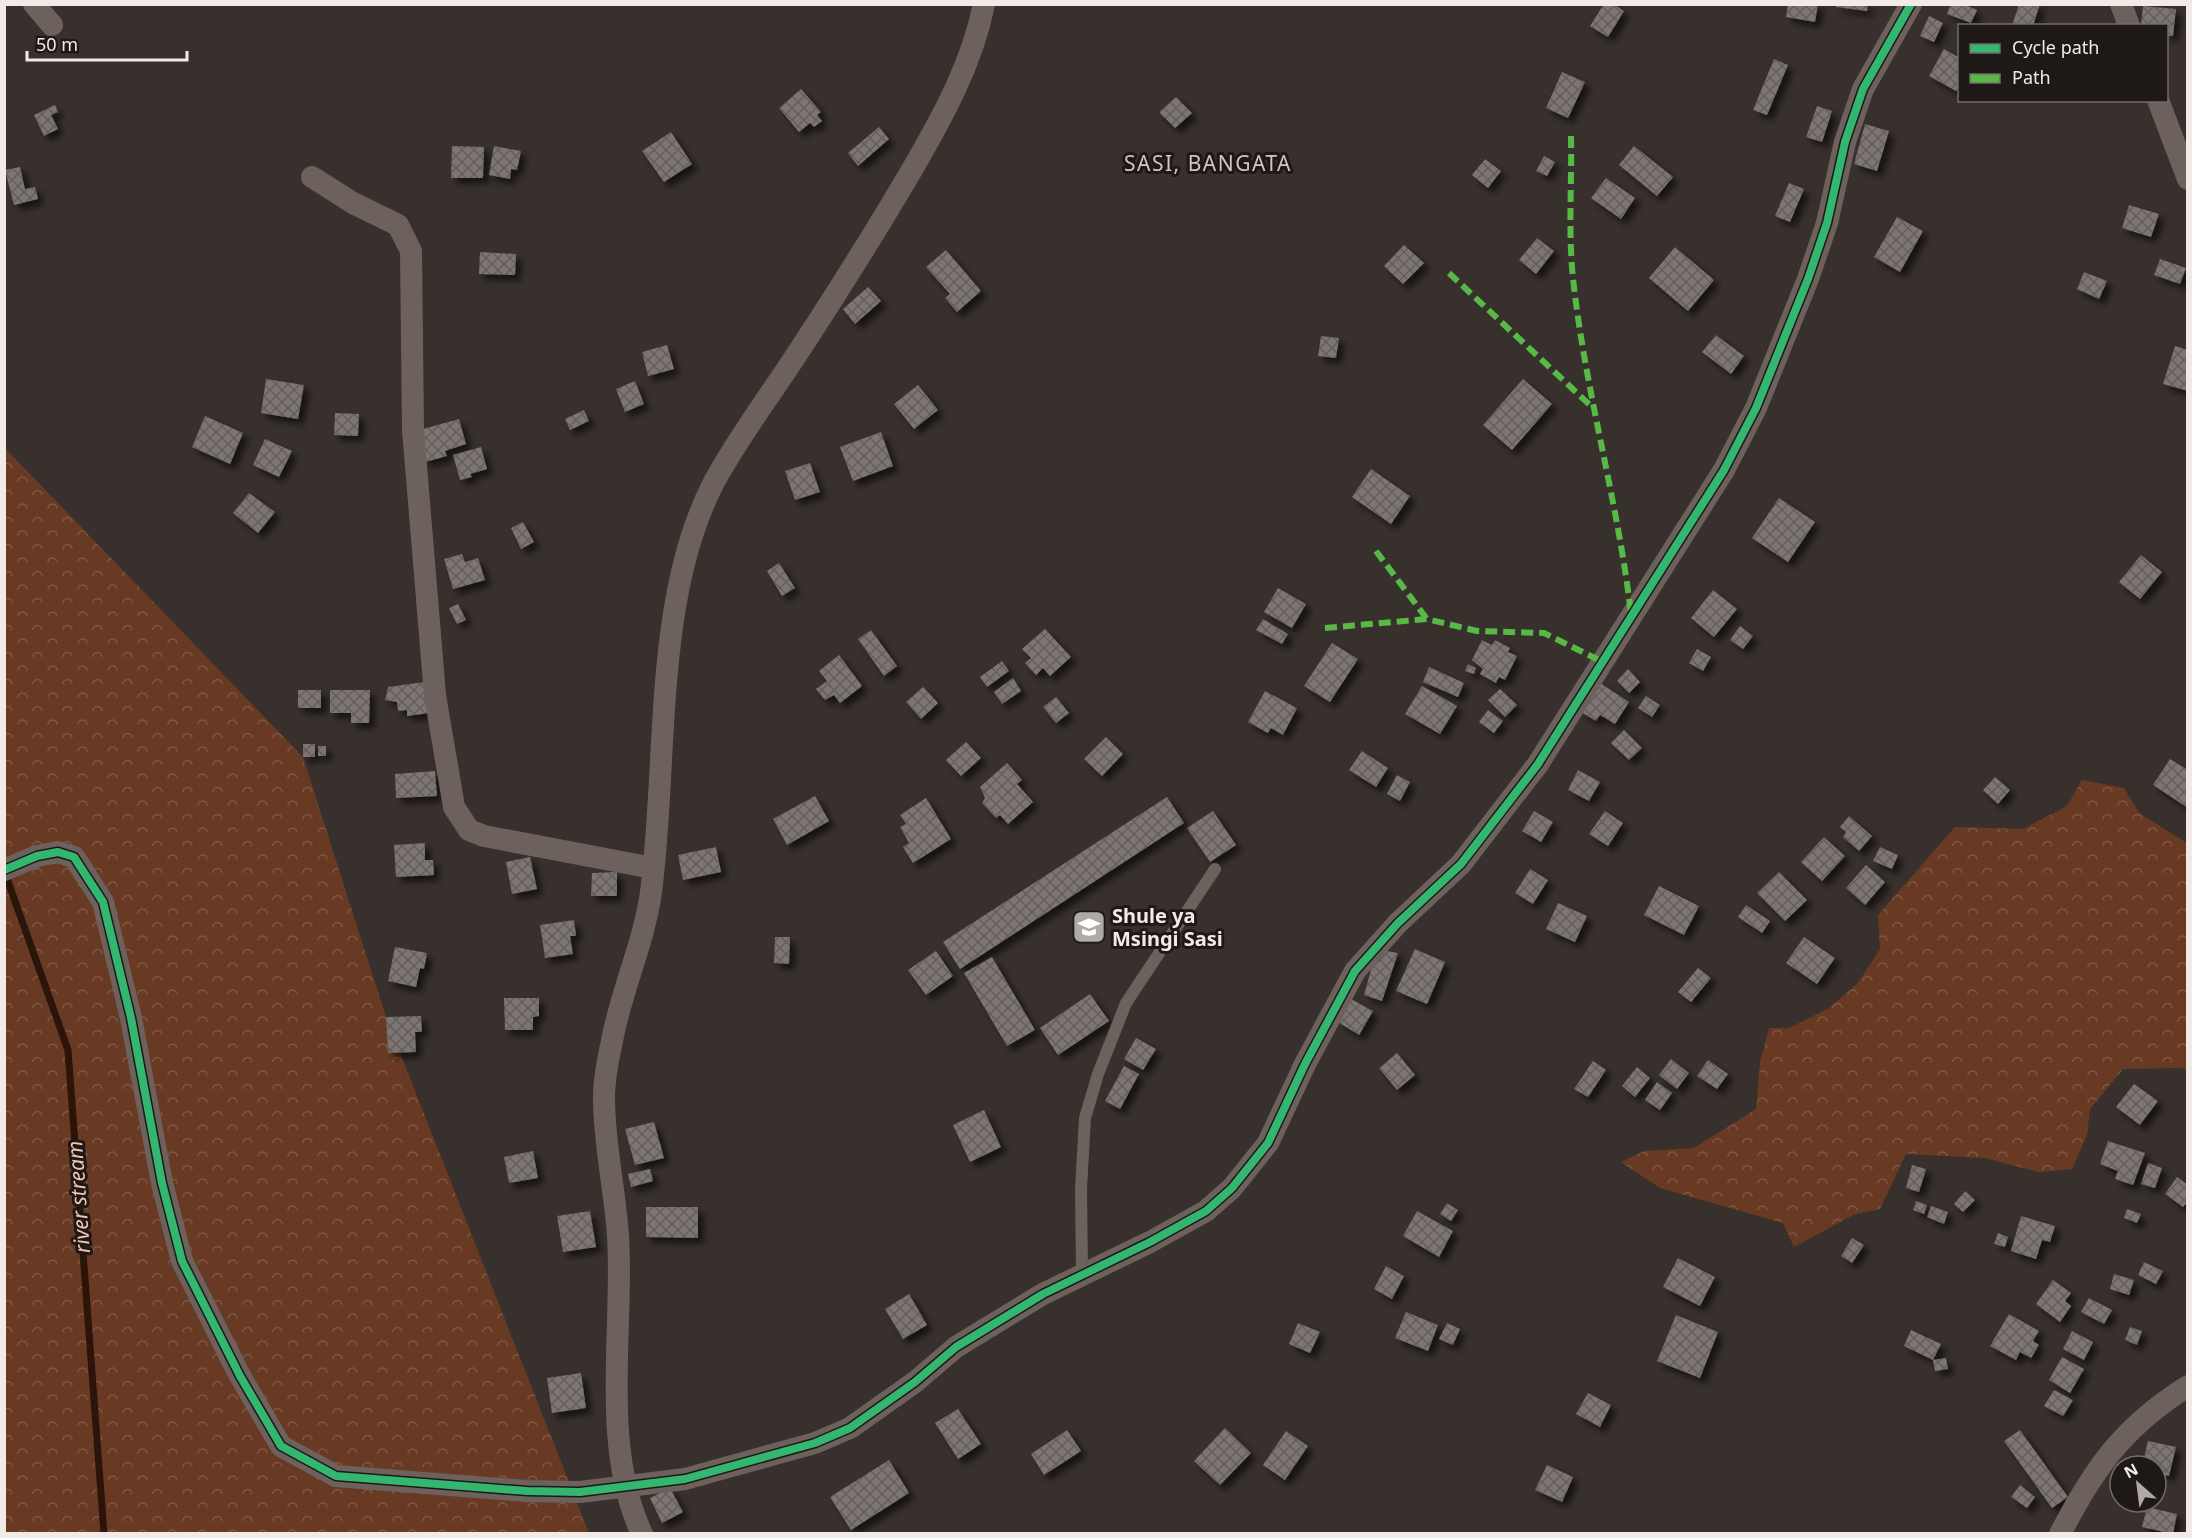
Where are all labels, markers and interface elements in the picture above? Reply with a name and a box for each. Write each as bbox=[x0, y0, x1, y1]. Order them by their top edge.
scale bar bbox=[27, 24, 188, 62]
legend bbox=[1958, 24, 2168, 102]
text: 50 m bbox=[36, 32, 78, 56]
text: Cycle path bbox=[2012, 35, 2099, 59]
text: Path bbox=[2012, 65, 2051, 89]
district label: SASI, BANGATA bbox=[1124, 149, 1292, 177]
place label: Shule ya Msingi Sasi bbox=[1112, 902, 1223, 952]
school or university icon: Shule ya Msingi Sasi bbox=[1071, 909, 1107, 945]
water label: river stream bbox=[60, 1140, 96, 1254]
north arrow bbox=[2108, 1454, 2168, 1514]
text: N bbox=[2120, 1458, 2142, 1484]

